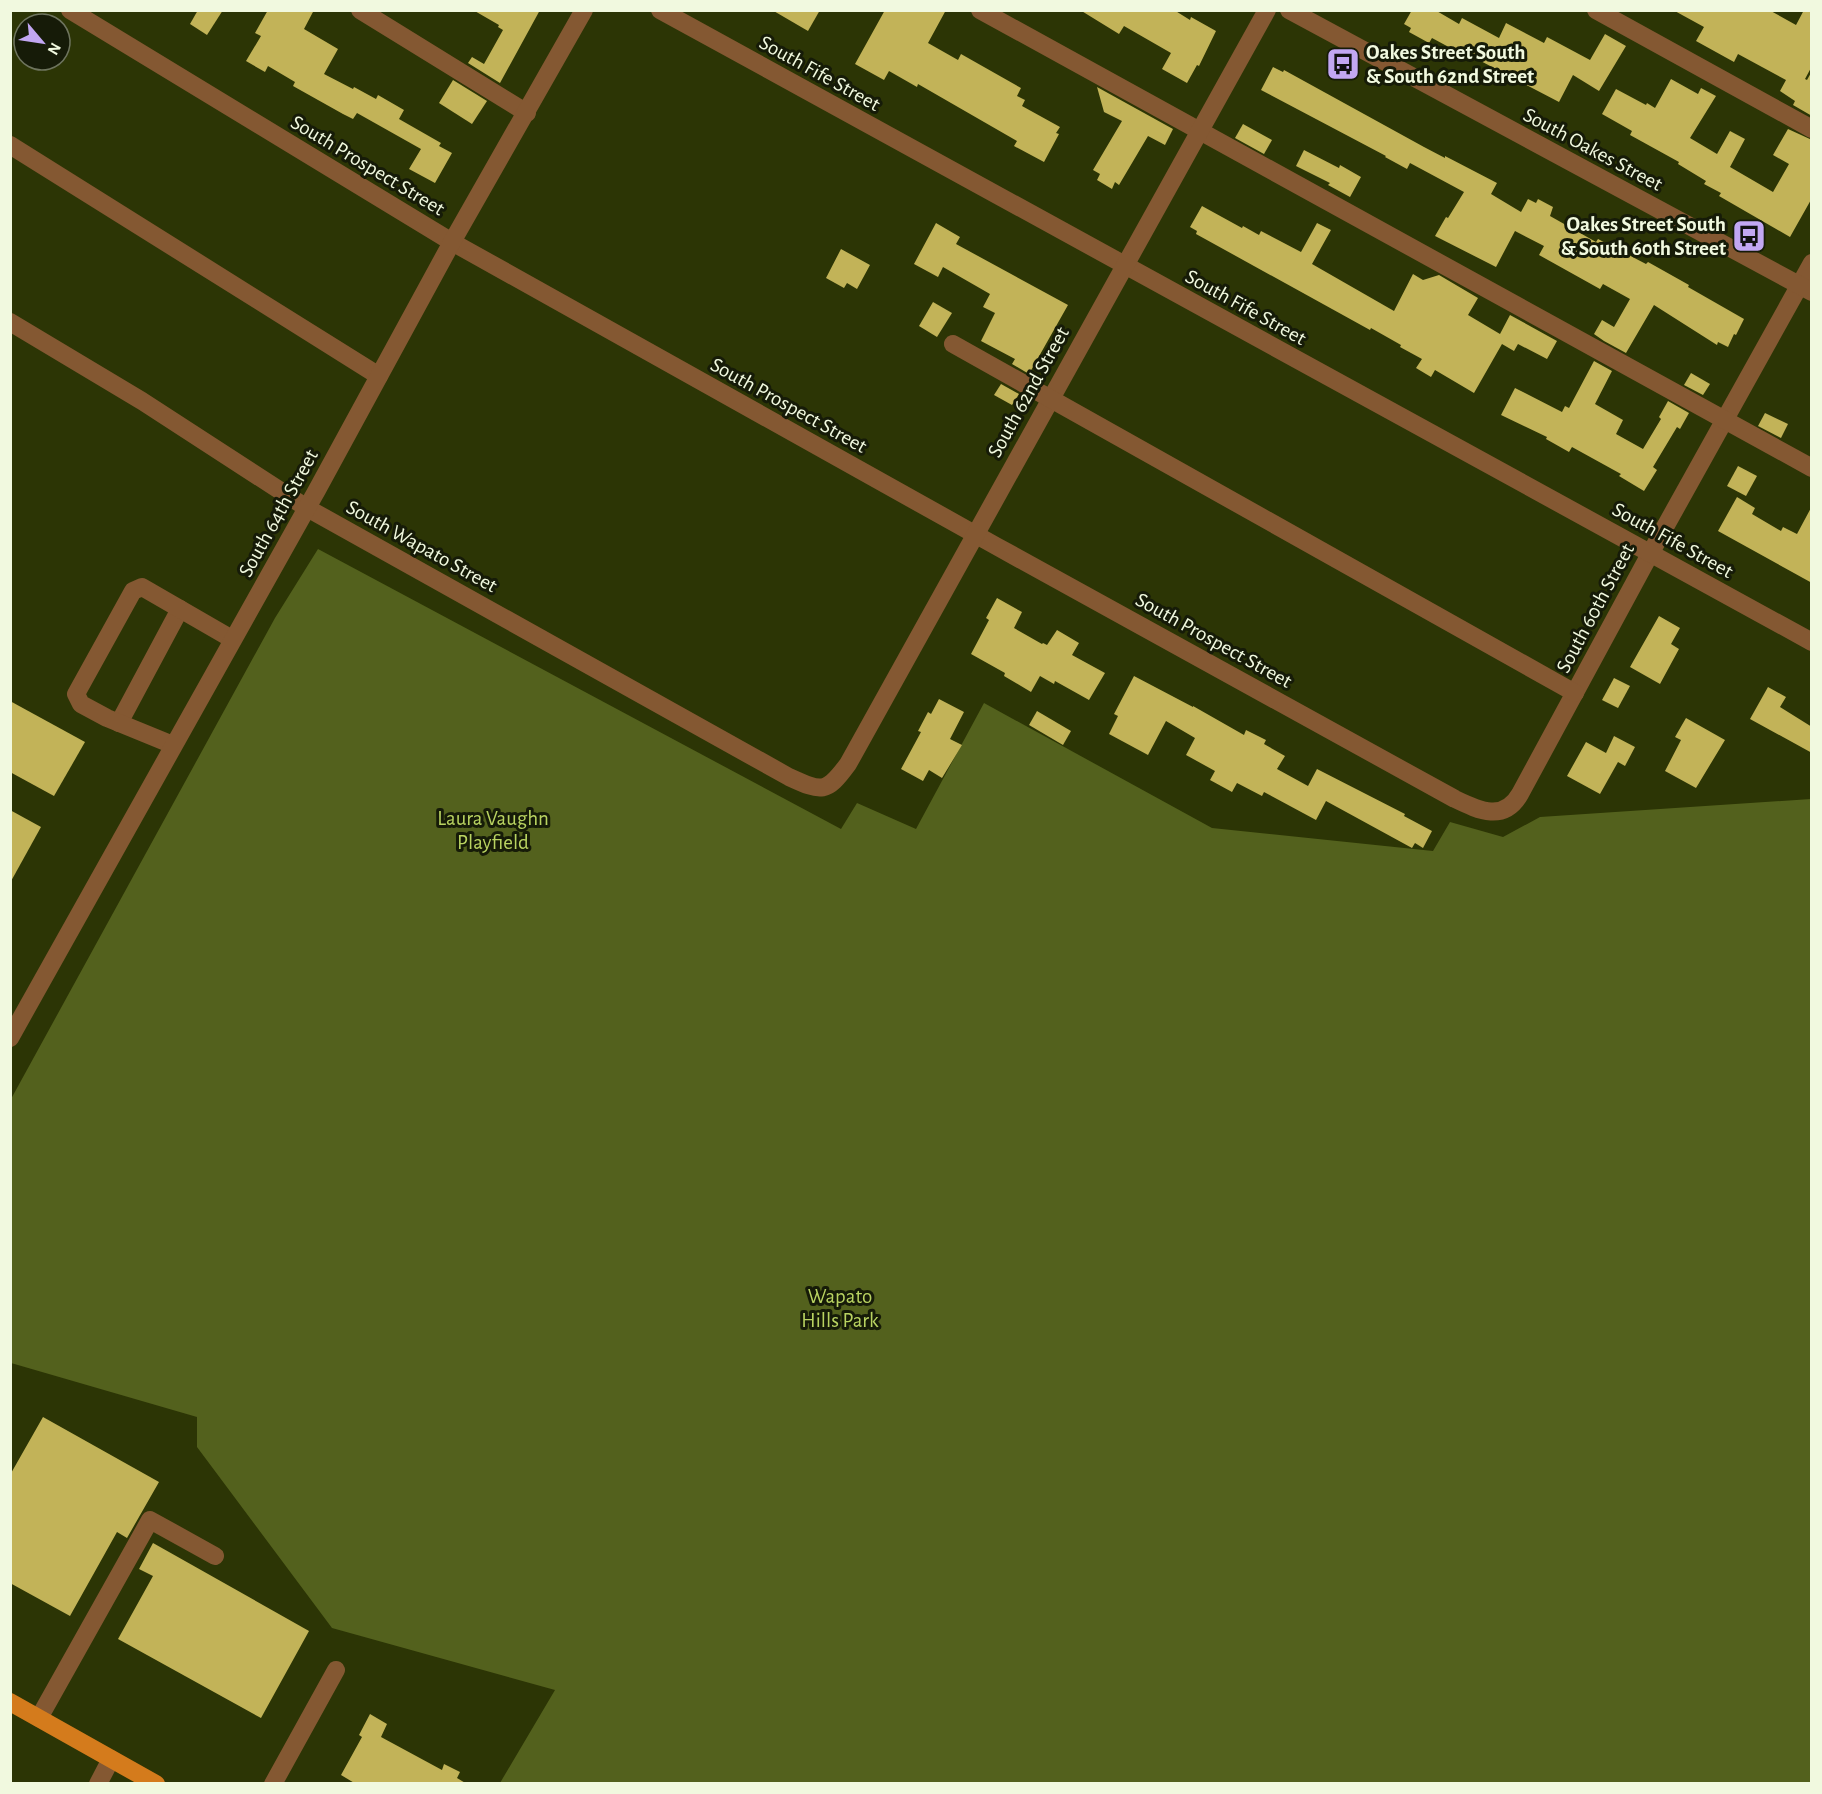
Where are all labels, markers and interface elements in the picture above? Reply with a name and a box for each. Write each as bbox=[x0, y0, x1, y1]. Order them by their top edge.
north arrow bbox=[12, 12, 72, 72]
street label: South Fife Street bbox=[756, 32, 884, 115]
text: N bbox=[45, 40, 64, 58]
place label: Oakes Street South & South 62nd Street bbox=[1366, 42, 1534, 87]
bus stop icon: Oakes Street South & South 62nd Street bbox=[1325, 46, 1361, 82]
street label: South Oakes Street bbox=[1520, 104, 1666, 195]
street label: South Prospect Street bbox=[287, 111, 448, 220]
place label: Oakes Street South & South 60th Street bbox=[1561, 214, 1726, 259]
bus stop icon: Oakes Street South & South 60th Street bbox=[1731, 218, 1767, 254]
street label: South Fife Street bbox=[1182, 266, 1310, 349]
street label: South 62nd Street bbox=[984, 323, 1073, 461]
street label: South Prospect Street bbox=[707, 354, 871, 457]
street label: South 64th Street bbox=[235, 446, 322, 580]
street label: South Wapato Street bbox=[343, 496, 501, 597]
street label: South Fife Street bbox=[1609, 499, 1737, 582]
street label: South 60th Street bbox=[1553, 540, 1638, 676]
street label: South Prospect Street bbox=[1132, 589, 1296, 692]
park label: Laura Vaughn Playfield bbox=[437, 808, 549, 853]
park label: Wapato Hills Park bbox=[801, 1286, 879, 1331]

